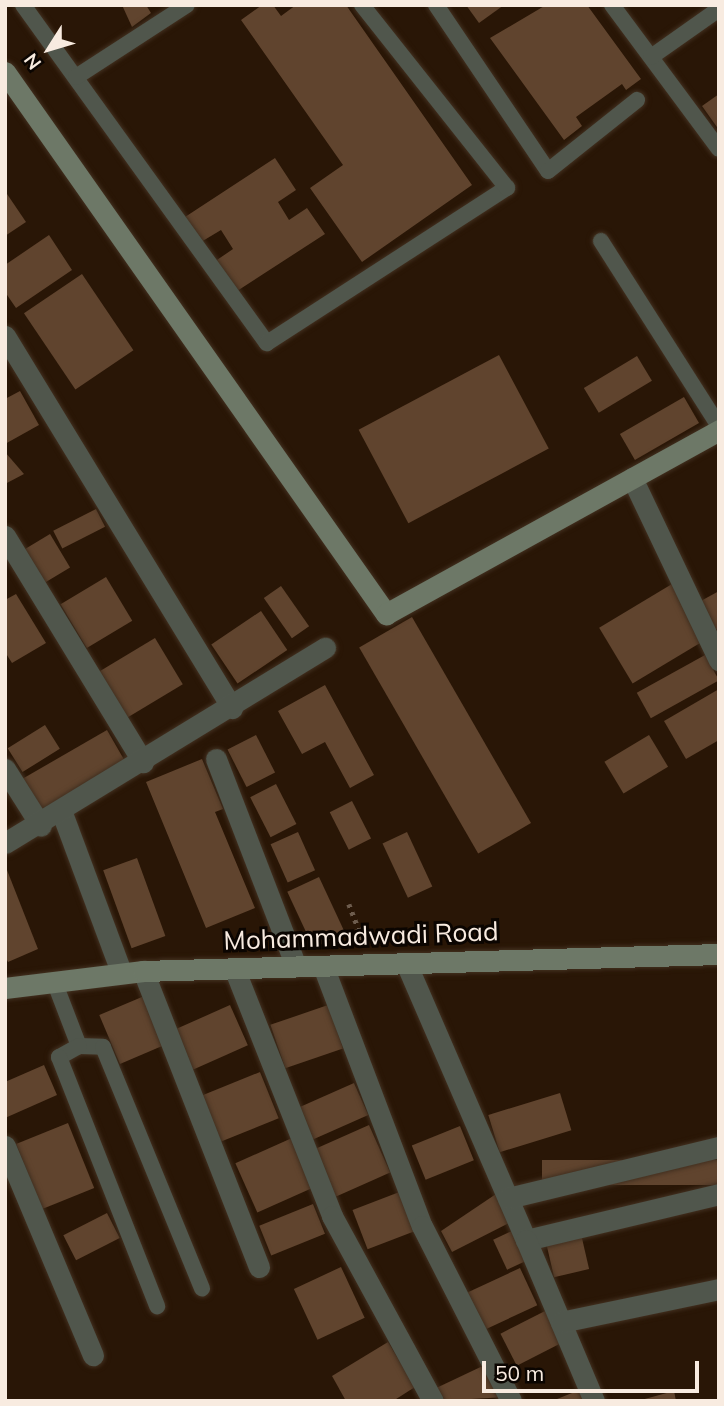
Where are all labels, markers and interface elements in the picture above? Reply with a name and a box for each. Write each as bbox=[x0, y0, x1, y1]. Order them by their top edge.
north arrow bbox=[14, 14, 84, 84]
text: N bbox=[18, 49, 46, 75]
street label: Mohammadwadi Road bbox=[223, 916, 499, 956]
scale bar bbox=[486, 1346, 703, 1390]
text: 50 m bbox=[495, 1360, 544, 1386]

